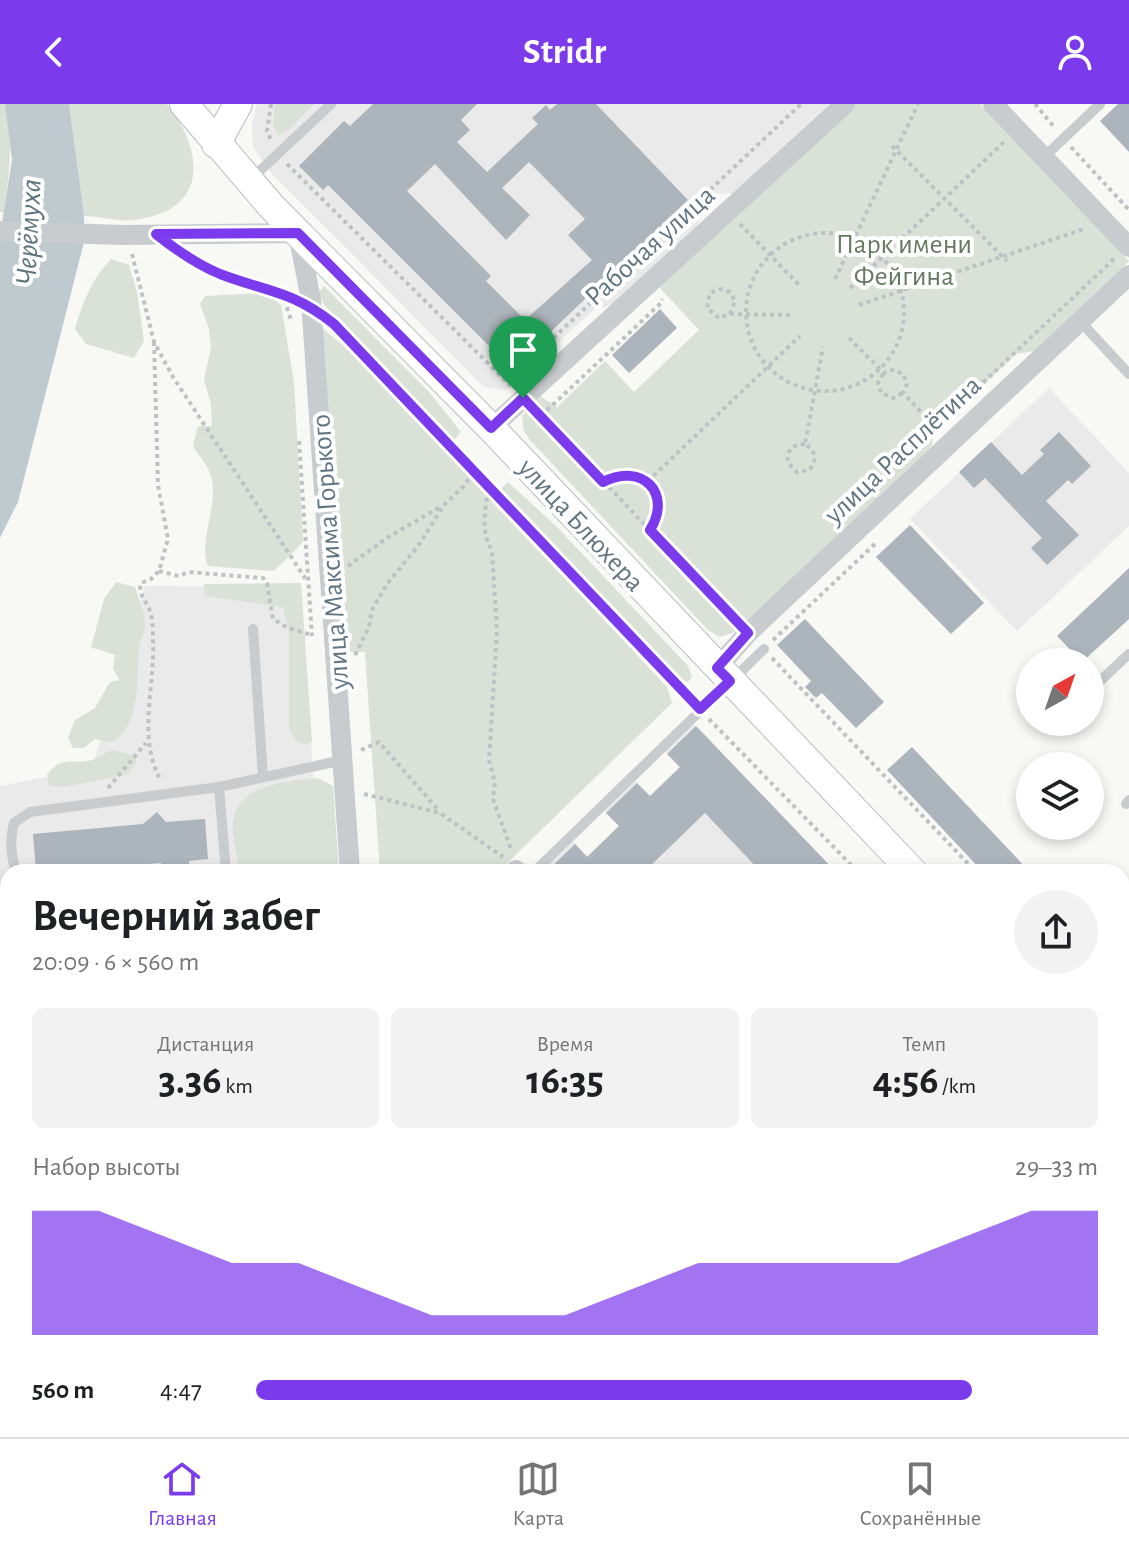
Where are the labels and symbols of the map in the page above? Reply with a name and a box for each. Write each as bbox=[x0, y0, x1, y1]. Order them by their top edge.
water label: Черёмуха bbox=[11, 178, 47, 286]
street label: Рабочая улица bbox=[580, 181, 721, 312]
park label: Парк имени Фейгина bbox=[836, 231, 972, 291]
pin bbox=[489, 316, 557, 398]
street label: улица Расплётина bbox=[819, 371, 987, 530]
street label: улица Максима Горького bbox=[307, 413, 355, 691]
street label: улица Блюхера bbox=[512, 453, 649, 597]
north arrow bbox=[1016, 648, 1104, 736]

